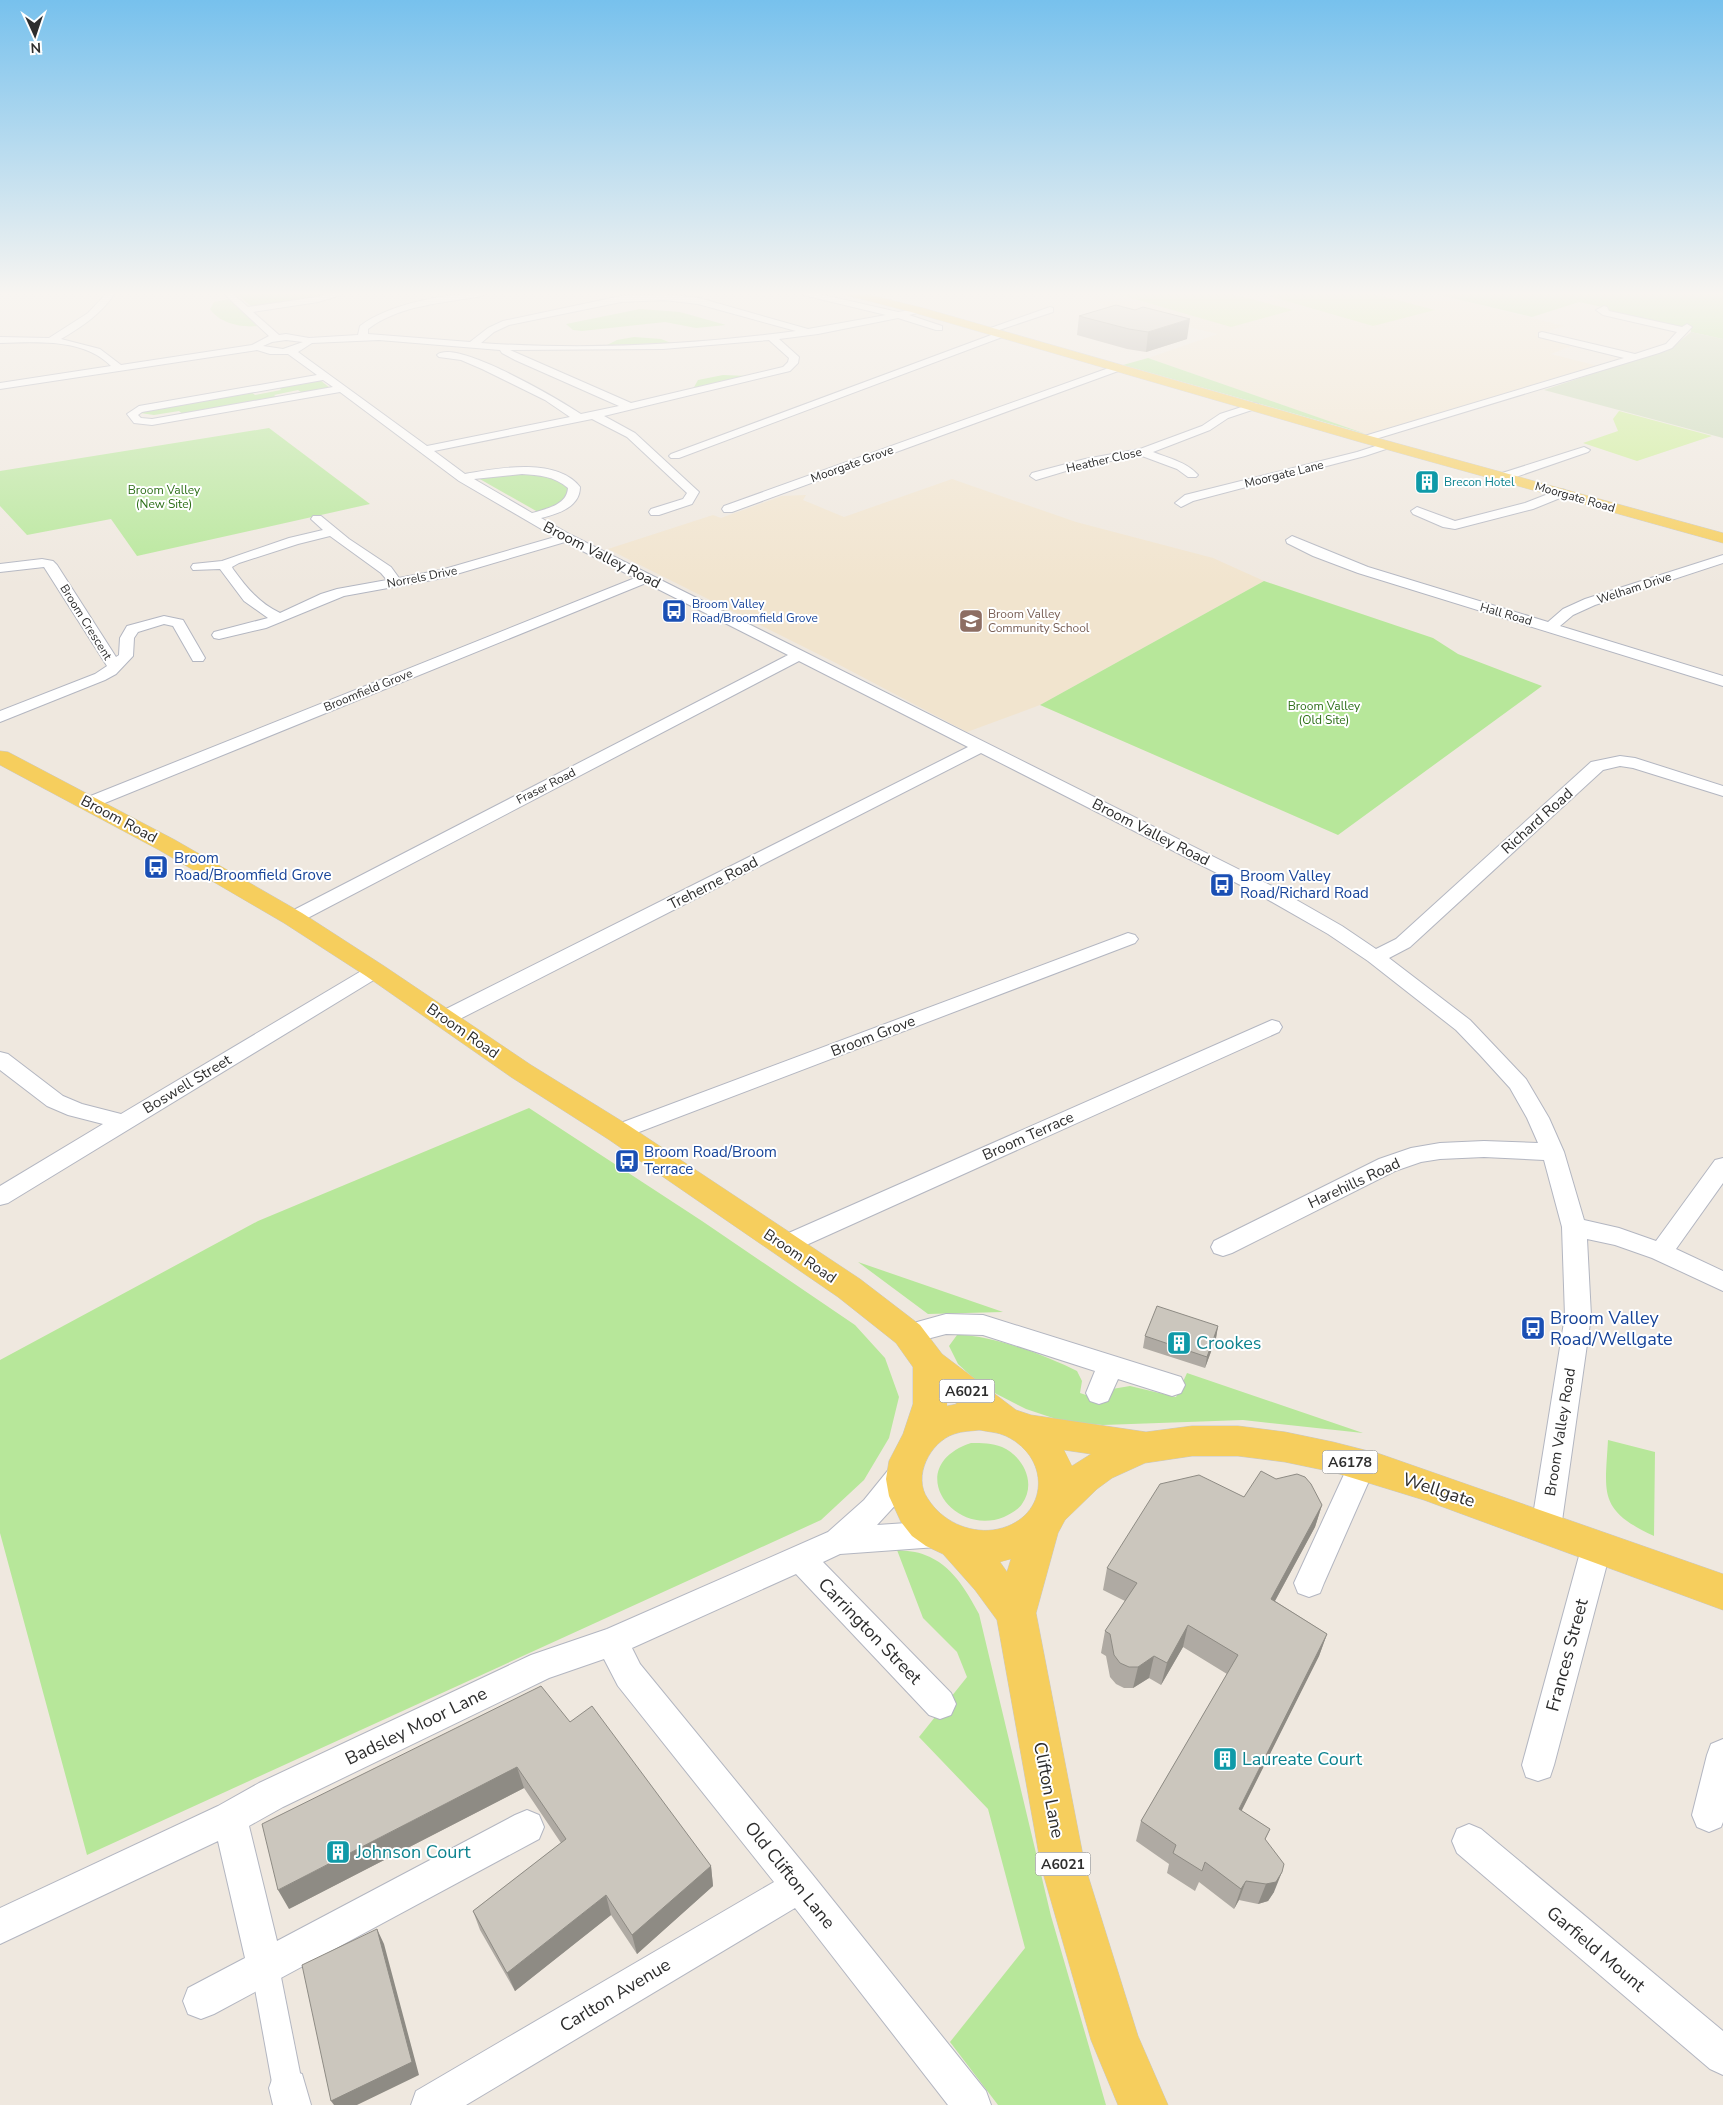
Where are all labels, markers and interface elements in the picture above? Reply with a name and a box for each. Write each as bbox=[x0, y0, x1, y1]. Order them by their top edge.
north arrow bbox=[10, 10, 60, 60]
text: N bbox=[30, 38, 41, 57]
street label: Moorgate Grove bbox=[808, 442, 896, 486]
street label: Heather Close bbox=[1065, 444, 1143, 476]
street label: Moorgate Lane bbox=[1243, 456, 1325, 492]
building icon: Brecon Hotel bbox=[1414, 469, 1440, 495]
place label: Brecon Hotel bbox=[1444, 474, 1515, 490]
street label: Moorgate Road bbox=[1533, 478, 1617, 516]
park label: Broom Valley (New Site) bbox=[128, 482, 201, 512]
street label: Broom Valley Road bbox=[540, 517, 664, 593]
street label: Norrels Drive bbox=[385, 562, 459, 592]
street label: Welham Drive bbox=[1595, 568, 1673, 608]
street label: Broom Crescent bbox=[56, 581, 116, 664]
place label: Broom Valley Road/Broomfield Grove bbox=[692, 596, 818, 626]
bus stop icon: Broom Valley Road/Broomfield Grove bbox=[661, 598, 687, 624]
street label: Hall Road bbox=[1478, 599, 1534, 629]
place label: Broom Valley Community School bbox=[988, 606, 1090, 636]
school or university icon: Broom Valley Community School bbox=[958, 608, 984, 634]
street label: Broomfield Grove bbox=[321, 665, 415, 715]
park label: Broom Valley (Old Site) bbox=[1288, 698, 1361, 728]
street label: Fraser Road bbox=[514, 764, 578, 808]
street label: Richard Road bbox=[1497, 784, 1577, 858]
street label: Broom Road bbox=[77, 791, 161, 847]
street label: Broom Valley Road bbox=[1089, 794, 1213, 870]
place label: Broom Road/Broomfield Grove bbox=[174, 848, 331, 885]
street label: Treherne Road bbox=[665, 852, 761, 914]
bus stop icon: Broom Road/Broomfield Grove bbox=[143, 854, 169, 880]
place label: Broom Valley Road/Richard Road bbox=[1240, 866, 1369, 903]
bus stop icon: Broom Valley Road/Richard Road bbox=[1209, 872, 1235, 898]
street label: Broom Road bbox=[423, 999, 503, 1063]
street label: Broom Grove bbox=[828, 1011, 918, 1061]
street label: Boswell Street bbox=[139, 1049, 236, 1118]
street label: Broom Terrace bbox=[979, 1107, 1077, 1165]
place label: Broom Road/Broom Terrace bbox=[644, 1142, 777, 1179]
bus stop icon: Broom Road/Broom Terrace bbox=[614, 1148, 640, 1174]
street label: Harehills Road bbox=[1305, 1153, 1403, 1213]
street label: Broom Road bbox=[760, 1224, 840, 1288]
place label: Broom Valley Road/Wellgate bbox=[1550, 1306, 1672, 1351]
bus stop icon: Broom Valley Road/Wellgate bbox=[1520, 1315, 1546, 1341]
building icon: Crookes bbox=[1166, 1330, 1192, 1356]
place label: Crookes bbox=[1196, 1331, 1261, 1355]
street label: Broom Valley Road bbox=[1540, 1367, 1580, 1497]
road number: A6021 bbox=[940, 1380, 994, 1402]
road number: A6178 bbox=[1322, 1450, 1378, 1474]
street label: Wellgate bbox=[1400, 1467, 1478, 1513]
street label: Carrington Street bbox=[813, 1573, 928, 1690]
street label: Frances Street bbox=[1540, 1595, 1594, 1714]
street label: Badsley Moor Lane bbox=[341, 1681, 491, 1771]
street label: Clifton Lane bbox=[1028, 1740, 1070, 1840]
building icon: Laureate Court bbox=[1212, 1746, 1238, 1772]
place label: Laureate Court bbox=[1242, 1747, 1363, 1771]
street label: Old Clifton Lane bbox=[739, 1816, 841, 1934]
building icon: Johnson Court bbox=[325, 1839, 351, 1865]
place label: Johnson Court bbox=[355, 1840, 471, 1864]
road number: A6021 bbox=[1036, 1852, 1090, 1876]
street label: Garfield Mount bbox=[1542, 1901, 1651, 1998]
street label: Carlton Avenue bbox=[555, 1952, 675, 2038]

